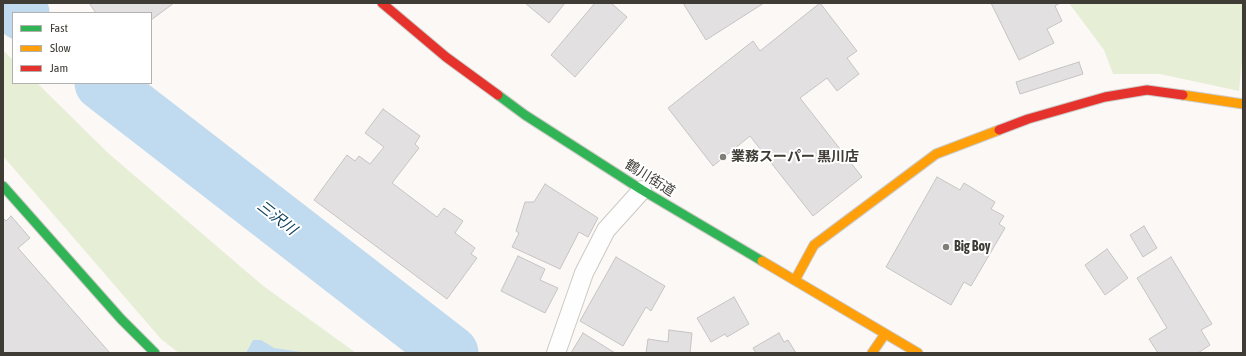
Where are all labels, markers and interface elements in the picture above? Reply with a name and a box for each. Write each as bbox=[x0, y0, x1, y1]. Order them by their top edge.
legend bbox=[12, 12, 152, 84]
text: Fast bbox=[50, 21, 68, 35]
text: Slow bbox=[50, 41, 71, 55]
text: Jam bbox=[50, 61, 68, 75]
place label: 業務スーパー 黒川店 bbox=[731, 149, 859, 165]
marker: 業務スーパー 黒川店 bbox=[718, 152, 728, 162]
street label: 鶴川街道 bbox=[622, 156, 678, 200]
water label: 三沢川 bbox=[254, 197, 300, 239]
place label: Big Boy bbox=[954, 239, 991, 255]
marker: Big Boy bbox=[941, 242, 951, 252]

